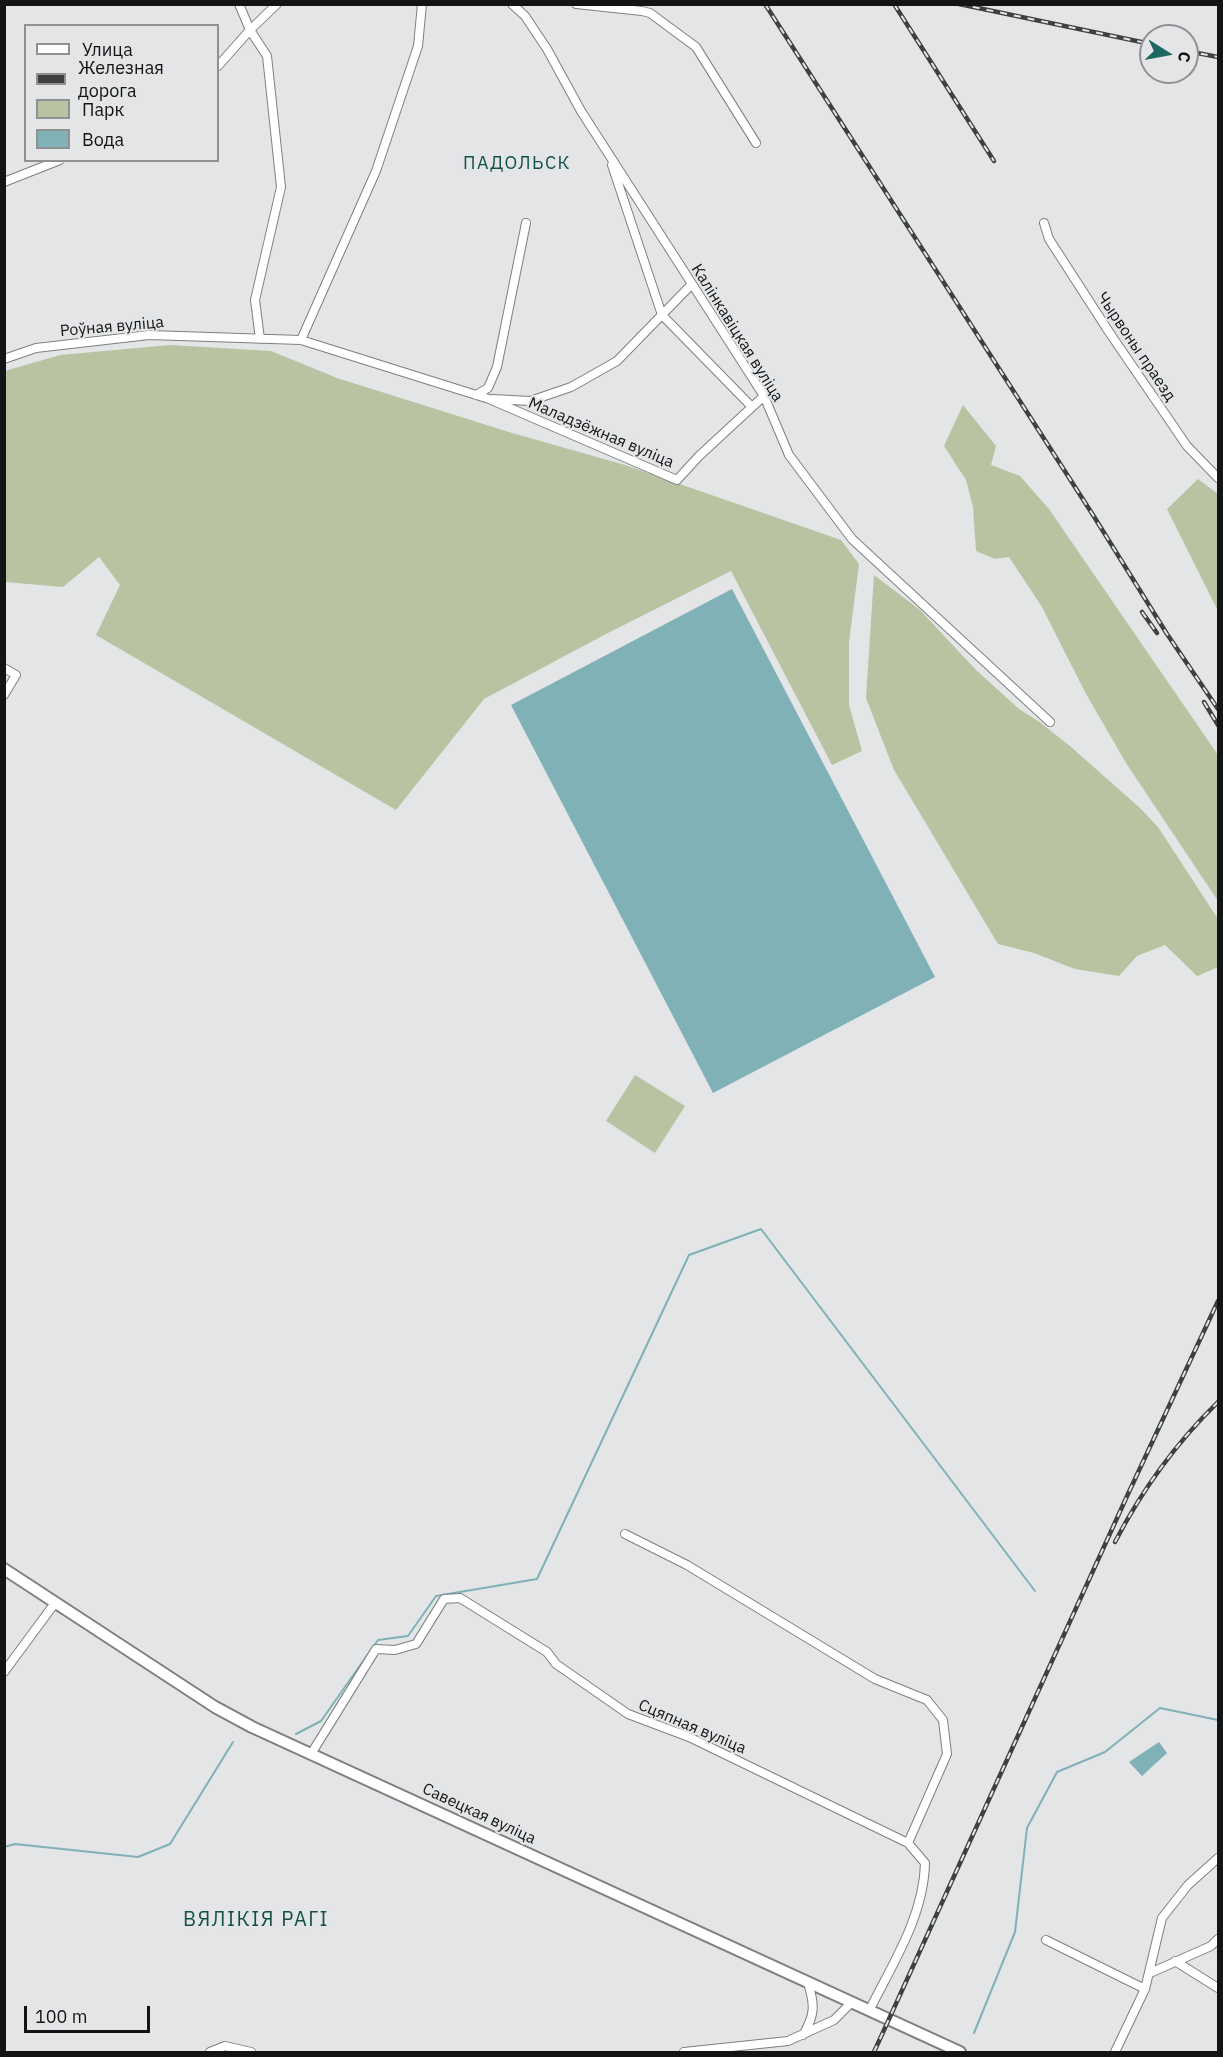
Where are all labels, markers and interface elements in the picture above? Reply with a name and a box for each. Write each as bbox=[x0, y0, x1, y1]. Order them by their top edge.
legend bbox=[24, 24, 219, 162]
north arrow bbox=[1139, 24, 1199, 84]
text: Улица bbox=[82, 38, 133, 61]
text: С bbox=[1174, 50, 1196, 64]
text: Железная дорога bbox=[78, 56, 164, 102]
text: Парк bbox=[82, 98, 124, 121]
text: Вода bbox=[82, 128, 124, 151]
district label: ПАДОЛЬСК bbox=[463, 153, 571, 175]
street label: Калінкавіцкая вуліца bbox=[687, 261, 787, 405]
street label: Чырвоны праезд bbox=[1092, 289, 1180, 405]
street label: Роўная вуліца bbox=[59, 313, 165, 341]
street label: Маладзёжная вуліца bbox=[525, 394, 677, 472]
street label: Сцяпная вуліца bbox=[635, 1696, 749, 1758]
street label: Савецкая вуліца bbox=[419, 1779, 539, 1849]
district label: ВЯЛІКІЯ РАГІ bbox=[183, 1908, 329, 1932]
scale bar bbox=[27, 1994, 153, 2032]
text: 100 m bbox=[35, 2005, 87, 2028]

